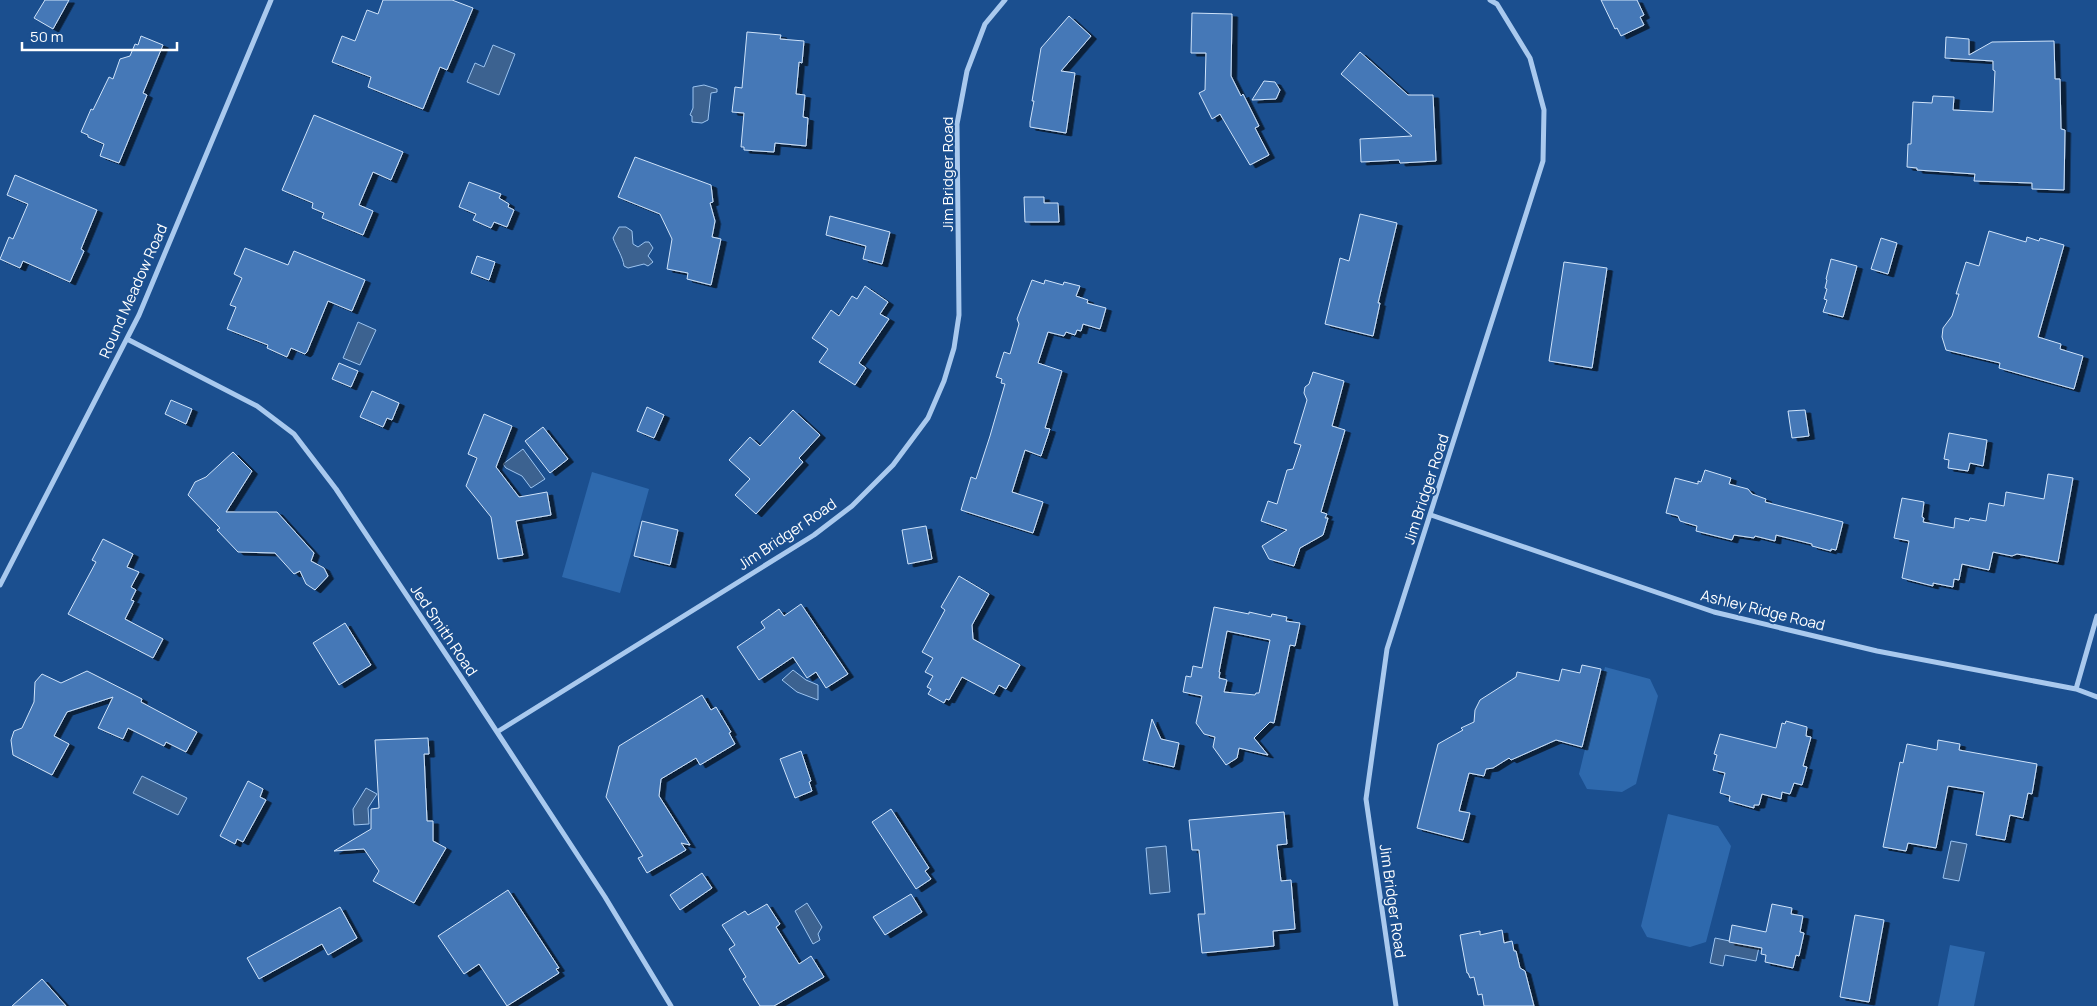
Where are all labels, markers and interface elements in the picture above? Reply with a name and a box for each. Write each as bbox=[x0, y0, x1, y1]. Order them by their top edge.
scale bar bbox=[22, 20, 178, 52]
text: 50 m bbox=[30, 26, 64, 47]
street label: Jim Bridger Road bbox=[937, 117, 958, 231]
street label: Round Meadow Road bbox=[94, 220, 172, 362]
street label: Jim Bridger Road bbox=[1398, 431, 1454, 547]
street label: Jim Bridger Road bbox=[734, 493, 840, 575]
street label: Jed Smith Road bbox=[406, 580, 482, 680]
street label: Ashley Ridge Road bbox=[1699, 584, 1827, 636]
street label: Jim Bridger Road bbox=[1375, 843, 1411, 959]

